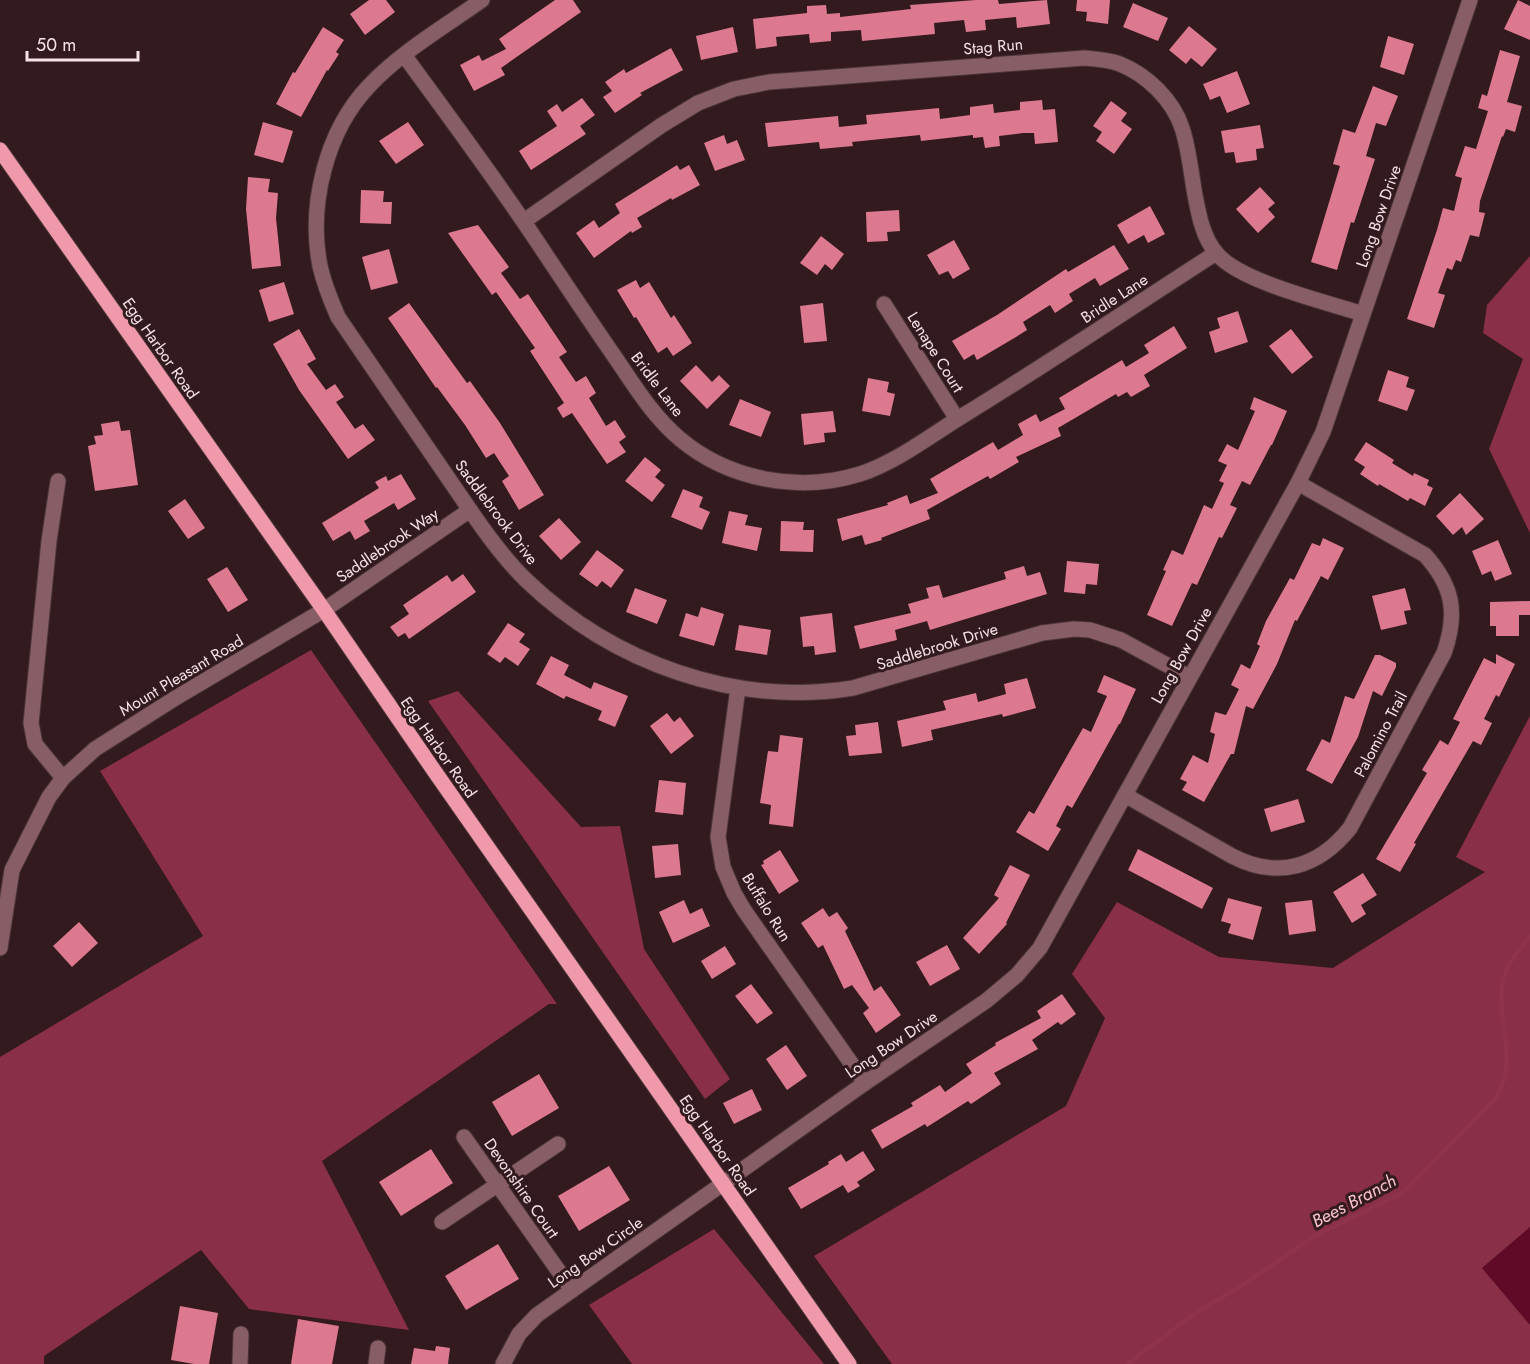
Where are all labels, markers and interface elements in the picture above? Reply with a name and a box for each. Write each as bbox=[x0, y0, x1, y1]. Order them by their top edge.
scale bar bbox=[27, 24, 138, 62]
text: 50 m bbox=[36, 32, 76, 58]
street label: Stag Run bbox=[962, 32, 1024, 61]
street label: Long Bow Drive bbox=[1350, 162, 1407, 270]
street label: Bridle Lane bbox=[1076, 268, 1152, 329]
street label: Egg Harbor Road bbox=[117, 293, 204, 404]
street label: Lenape Court bbox=[902, 308, 970, 397]
street label: Bridle Lane bbox=[626, 347, 690, 422]
street label: Saddlebrook Drive bbox=[450, 455, 544, 569]
street label: Saddlebrook Way bbox=[331, 502, 444, 588]
street label: Long Bow Drive bbox=[1145, 603, 1217, 708]
street label: Saddlebrook Drive bbox=[874, 617, 1001, 676]
street label: Mount Pleasant Road bbox=[115, 629, 248, 722]
street label: Palomino Trail bbox=[1348, 687, 1413, 781]
street label: Egg Harbor Road bbox=[395, 692, 482, 803]
street label: Buffalo Run bbox=[736, 868, 797, 946]
street label: Long Bow Drive bbox=[841, 1005, 942, 1084]
street label: Egg Harbor Road bbox=[674, 1090, 761, 1201]
street label: Devonshire Court bbox=[478, 1134, 565, 1243]
water label: Bees Branch bbox=[1307, 1168, 1401, 1234]
street label: Long Bow Circle bbox=[543, 1211, 647, 1294]

